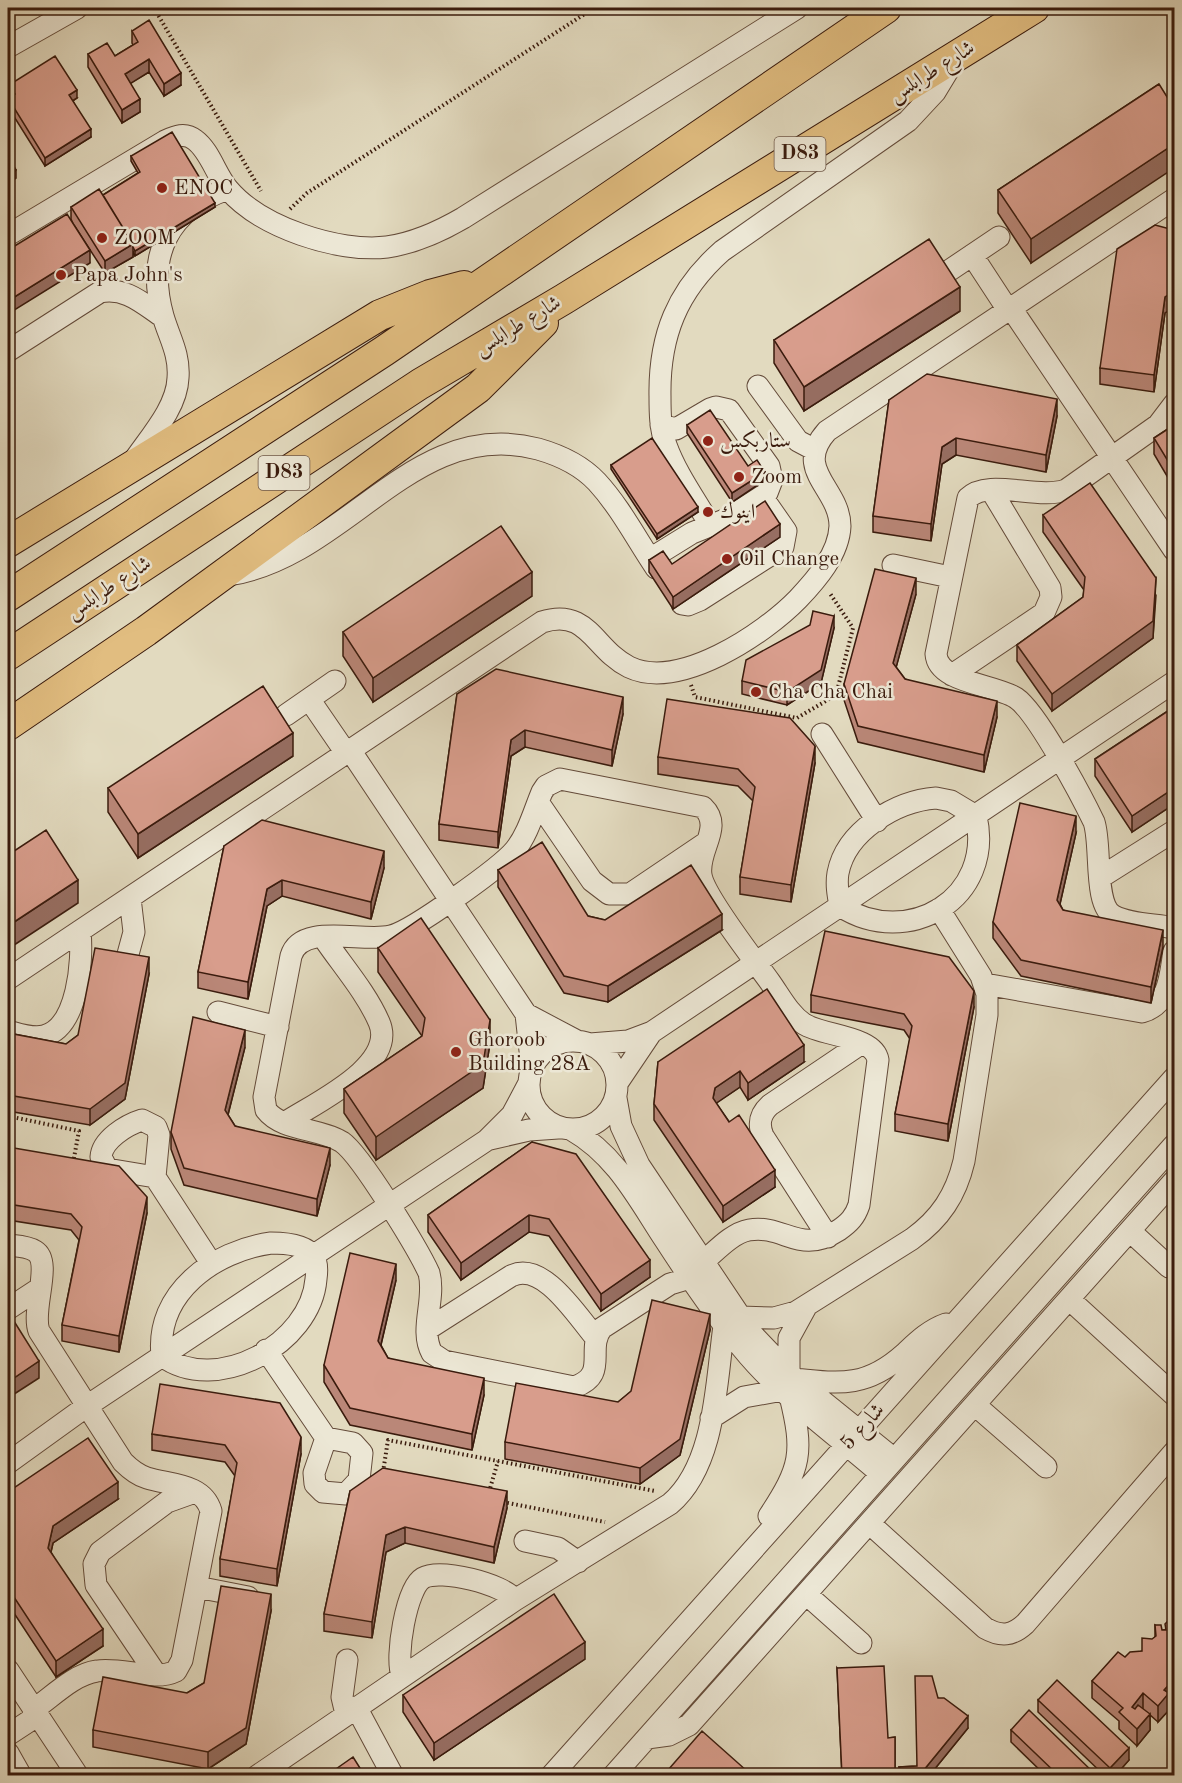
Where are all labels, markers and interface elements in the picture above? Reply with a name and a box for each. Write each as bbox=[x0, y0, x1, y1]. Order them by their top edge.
street label: شارع طرابلس bbox=[885, 37, 982, 112]
road number: D83 bbox=[774, 137, 826, 171]
place label: ENOC bbox=[174, 178, 233, 199]
marker: ENOC bbox=[155, 181, 169, 195]
place label: ZOOM bbox=[114, 228, 175, 249]
marker: ZOOM bbox=[95, 231, 109, 245]
place label: Papa John's bbox=[73, 265, 183, 286]
marker: Papa John's bbox=[54, 268, 68, 282]
street label: شارع طرابلس bbox=[471, 292, 568, 365]
place label: ستاربكس bbox=[720, 429, 791, 454]
marker: ستاربكس bbox=[701, 434, 715, 448]
road number: D83 bbox=[258, 456, 310, 490]
place label: Zoom bbox=[751, 467, 802, 488]
marker: Zoom bbox=[732, 470, 746, 484]
place label: اينوك bbox=[720, 501, 755, 524]
marker: اينوك bbox=[701, 505, 715, 519]
place label: Oil Change bbox=[739, 549, 839, 570]
marker: Oil Change bbox=[720, 552, 734, 566]
street label: شارع طرابلس bbox=[63, 553, 159, 628]
place label: Cha Cha Chai bbox=[768, 682, 893, 703]
marker: Cha Cha Chai bbox=[749, 685, 763, 699]
place label: Ghoroob Building 28A bbox=[468, 1030, 591, 1075]
marker: Ghoroob Building 28A bbox=[449, 1045, 463, 1059]
street label: شارع 5 bbox=[837, 1400, 894, 1458]

